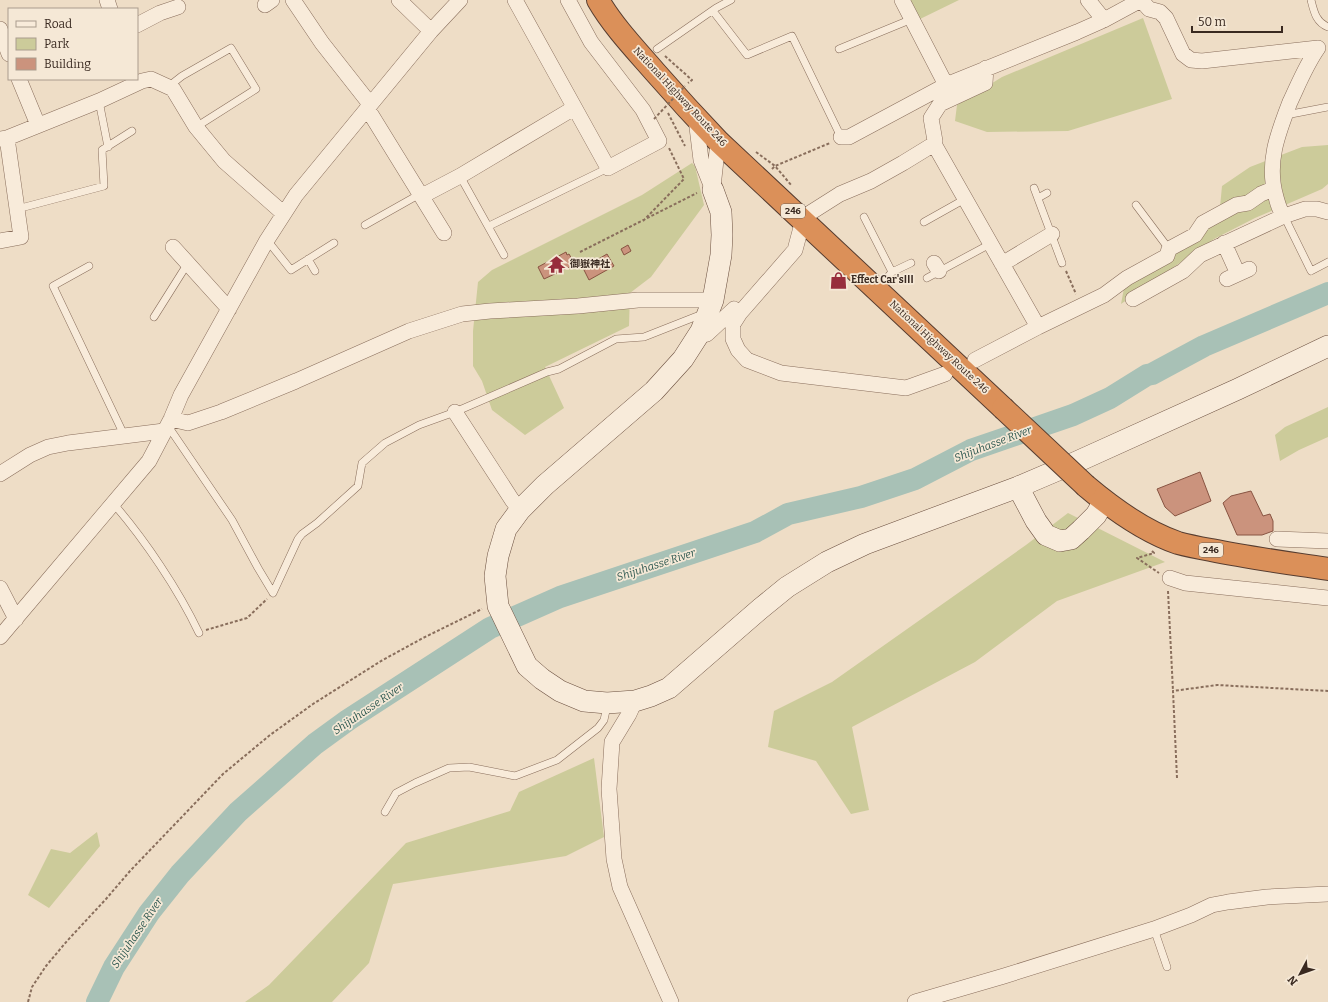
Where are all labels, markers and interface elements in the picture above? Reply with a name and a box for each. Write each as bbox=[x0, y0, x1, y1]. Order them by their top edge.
legend bbox=[8, 8, 138, 80]
scale bar bbox=[1192, 8, 1282, 34]
text: 50 m bbox=[1198, 15, 1227, 29]
text: Road bbox=[44, 17, 72, 31]
text: Park bbox=[44, 37, 70, 51]
street label: National Highway Route 246 bbox=[631, 45, 729, 149]
text: Building bbox=[44, 57, 91, 71]
road number: 246 bbox=[781, 204, 805, 218]
temple icon: 御嶽神社 bbox=[547, 254, 567, 274]
place label: 御嶽神社 bbox=[569, 258, 611, 270]
shop icon: Effect Car'sⅢ bbox=[828, 270, 848, 290]
place label: Effect Car'sⅢ bbox=[851, 274, 914, 286]
street label: National Highway Route 246 bbox=[887, 298, 991, 396]
water label: Shijuhasse River bbox=[952, 423, 1034, 465]
road number: 246 bbox=[1199, 543, 1223, 557]
water label: Shijuhasse River bbox=[615, 546, 697, 584]
water label: Shijuhasse River bbox=[330, 680, 406, 737]
water label: Shijuhasse River bbox=[109, 895, 166, 971]
north arrow bbox=[1280, 954, 1320, 994]
text: N bbox=[1285, 972, 1301, 988]

